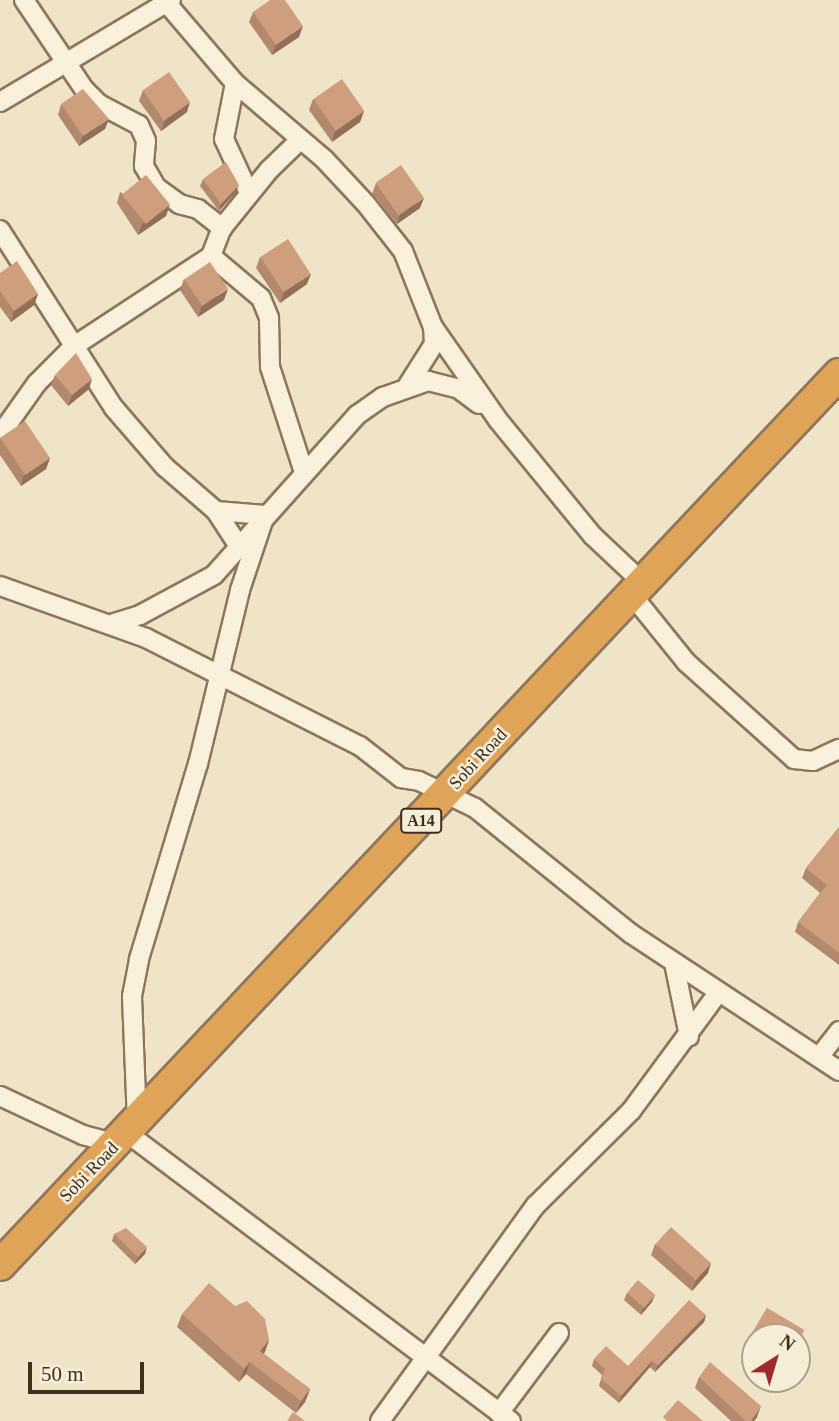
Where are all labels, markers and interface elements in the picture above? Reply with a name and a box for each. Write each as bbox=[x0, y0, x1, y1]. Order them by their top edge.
street label: Sobi Road bbox=[444, 724, 512, 794]
road number: A14 bbox=[400, 808, 442, 834]
street label: Sobi Road bbox=[55, 1137, 123, 1207]
north arrow bbox=[741, 1323, 811, 1393]
text: N bbox=[776, 1330, 800, 1355]
scale bar bbox=[32, 1348, 147, 1392]
text: 50 m bbox=[41, 1362, 84, 1386]

